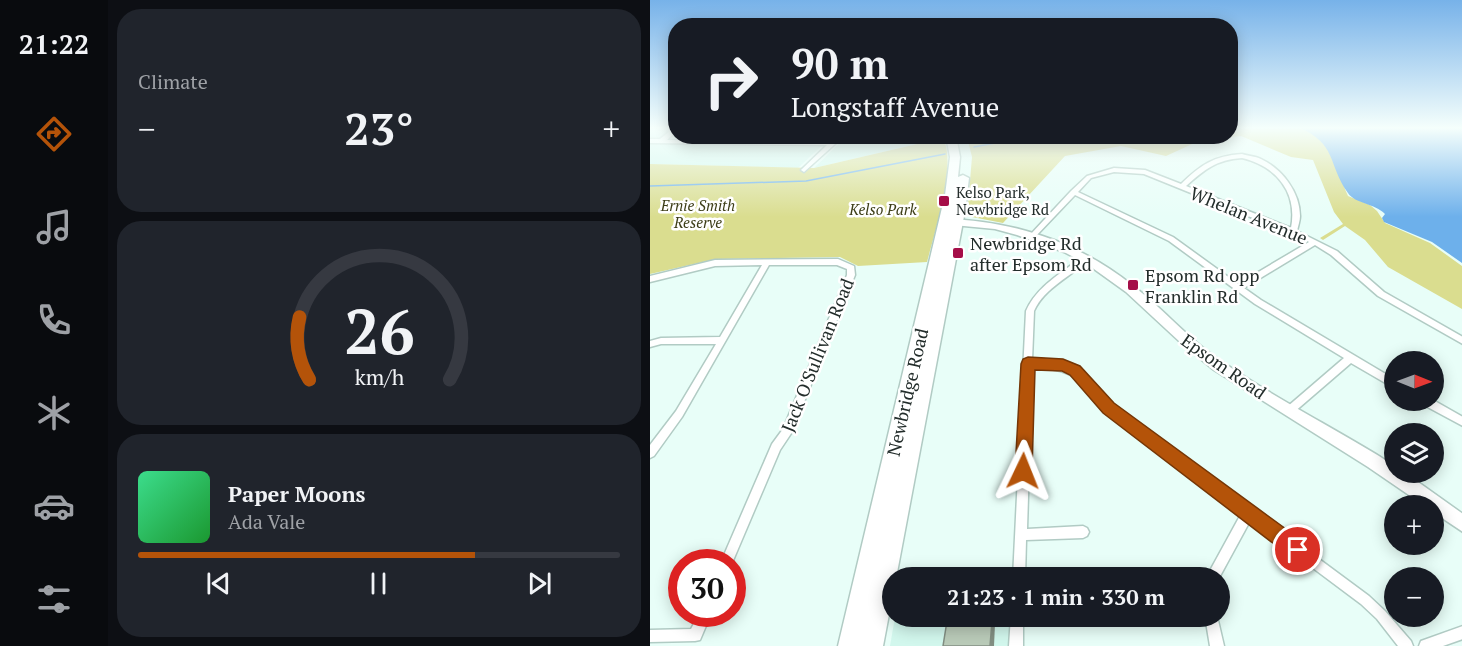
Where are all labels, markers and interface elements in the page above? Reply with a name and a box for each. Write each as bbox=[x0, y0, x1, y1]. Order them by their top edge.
text: 21:22 bbox=[19, 26, 89, 62]
text: 90 m bbox=[791, 35, 889, 91]
icon: right bbox=[692, 42, 770, 120]
text: Climate bbox=[138, 68, 208, 95]
text: Longstaff Avenue bbox=[791, 89, 999, 125]
text: 23° bbox=[344, 98, 414, 158]
text: − bbox=[138, 107, 156, 150]
text: + bbox=[602, 107, 620, 150]
icon: directions bbox=[33, 113, 75, 155]
street label: Whelan Avenue bbox=[1187, 181, 1311, 249]
place label: Kelso Park, Newbridge Rd bbox=[956, 182, 1049, 219]
marker: Kelso Park, Newbridge Rd bbox=[937, 194, 951, 208]
park label: Ernie Smith Reserve bbox=[660, 195, 735, 232]
park label: Kelso Park bbox=[848, 199, 917, 219]
icon: music bbox=[33, 206, 75, 248]
place label: Newbridge Rd after Epsom Rd bbox=[970, 231, 1092, 276]
marker: Newbridge Rd after Epsom Rd bbox=[951, 246, 965, 260]
place label: Epsom Rd opp Franklin Rd bbox=[1145, 263, 1259, 308]
street label: Jack O'Sullivan Road bbox=[775, 275, 859, 435]
marker: Epsom Rd opp Franklin Rd bbox=[1126, 278, 1140, 292]
text: 26 bbox=[344, 289, 414, 372]
icon: phone bbox=[33, 299, 75, 341]
street label: Newbridge Road bbox=[881, 326, 933, 458]
street label: Epsom Road bbox=[1177, 328, 1271, 404]
north arrow bbox=[1384, 351, 1444, 411]
map controls bbox=[1384, 351, 1444, 627]
text: km/h bbox=[354, 363, 404, 391]
icon: climate bbox=[33, 392, 75, 434]
button: layers bbox=[1384, 423, 1444, 483]
position arrow bbox=[991, 439, 1055, 503]
text: Paper Moons bbox=[228, 479, 366, 508]
icon: car bbox=[33, 485, 75, 527]
button: + bbox=[1384, 495, 1444, 555]
text: Ada Vale bbox=[228, 508, 305, 535]
pin bbox=[1272, 524, 1323, 575]
icon: arrive bbox=[1281, 533, 1314, 566]
speed limit sign: 30 bbox=[668, 549, 746, 627]
icon: previous bbox=[202, 567, 235, 600]
icon: pause bbox=[362, 567, 395, 600]
icon: next bbox=[523, 567, 556, 600]
button: − bbox=[1384, 567, 1444, 627]
icon: filters bbox=[33, 578, 75, 620]
text: 21:23 · 1 min · 330 m bbox=[947, 582, 1165, 611]

